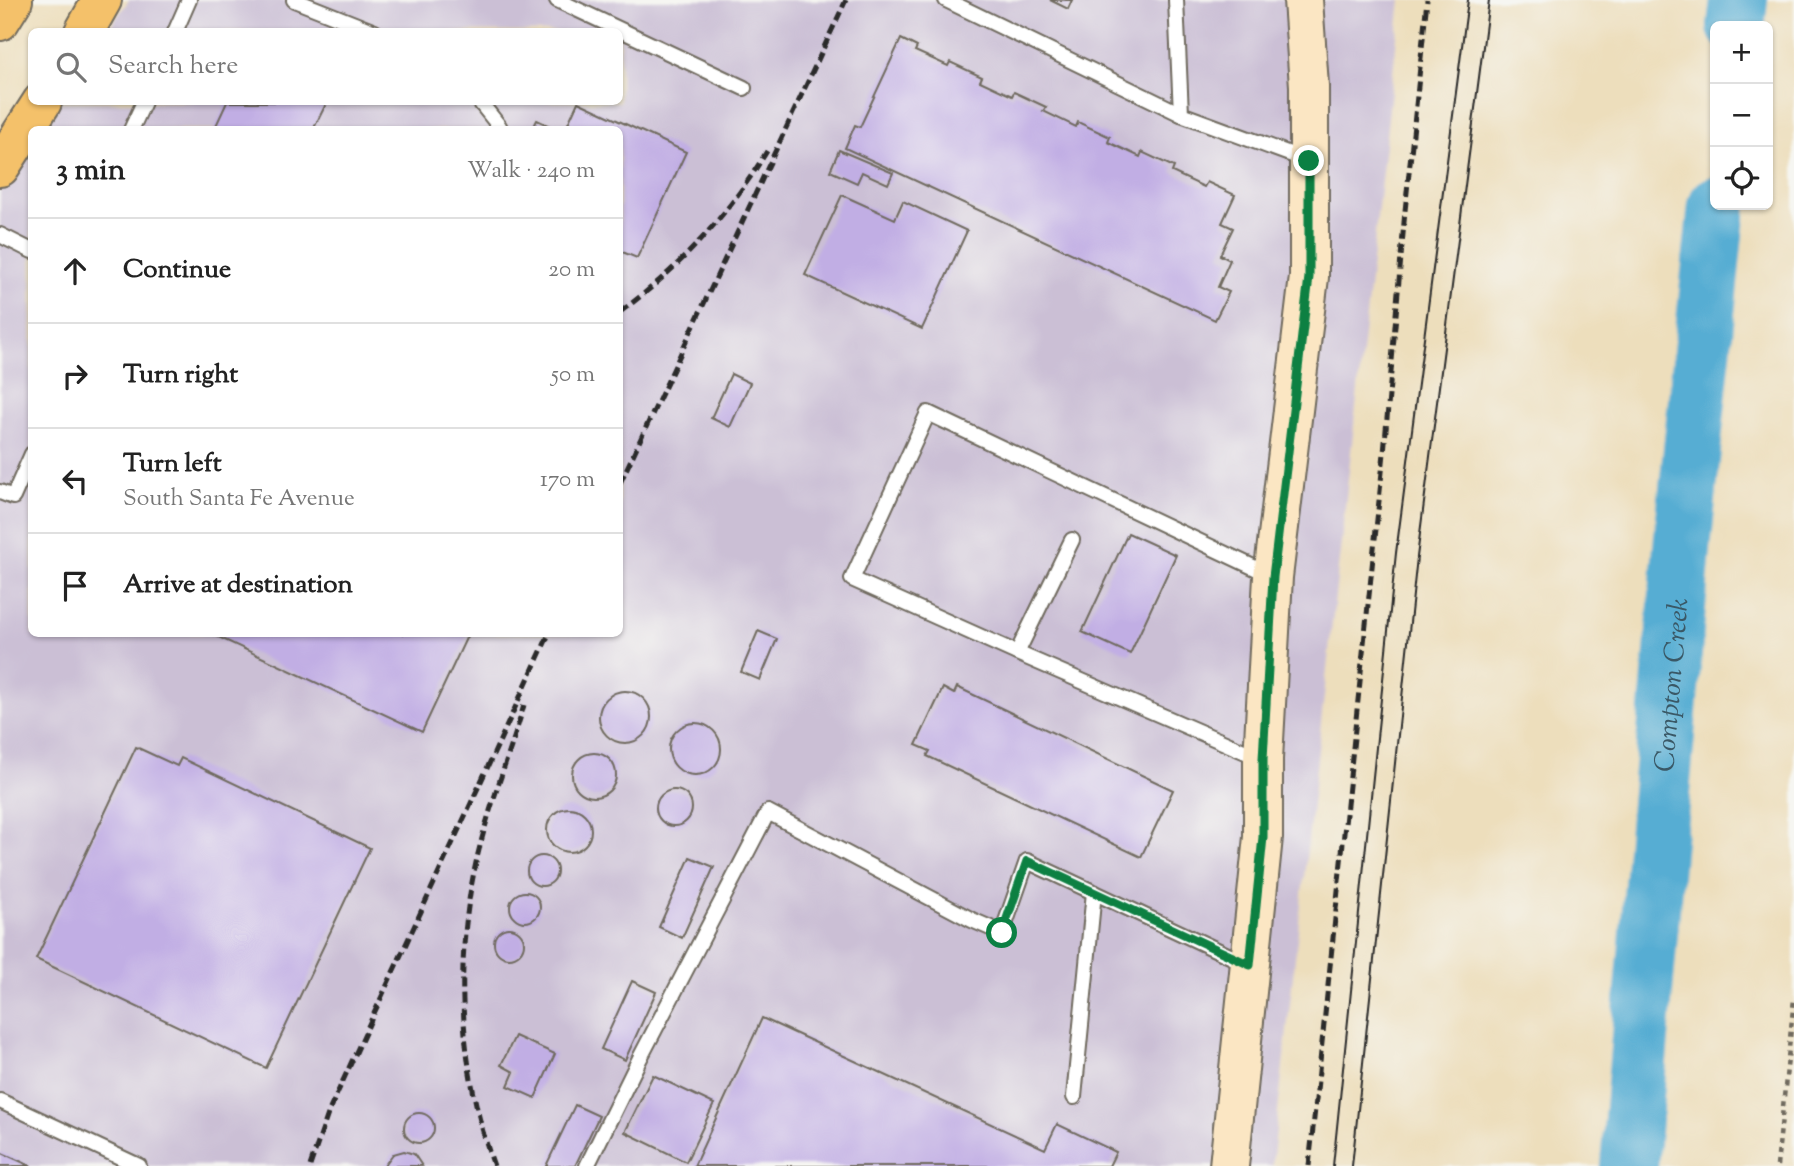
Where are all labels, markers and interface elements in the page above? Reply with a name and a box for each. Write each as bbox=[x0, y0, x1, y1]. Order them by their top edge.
map controls bbox=[1710, 21, 1773, 210]
button: + bbox=[1710, 21, 1773, 84]
search box bbox=[28, 28, 623, 105]
icon: search bbox=[52, 48, 90, 86]
text: Search here bbox=[108, 48, 238, 85]
button: − bbox=[1710, 84, 1773, 147]
route end bbox=[1293, 145, 1324, 176]
button: locate bbox=[1710, 147, 1773, 210]
text: 3 min bbox=[56, 150, 126, 193]
text: Walk · 240 m bbox=[467, 155, 595, 188]
icon: ahead bbox=[56, 252, 94, 290]
text: Continue bbox=[123, 252, 231, 289]
text: 20 m bbox=[548, 254, 595, 287]
icon: right bbox=[56, 357, 94, 395]
text: Turn right bbox=[123, 357, 238, 394]
text: 50 m bbox=[551, 359, 595, 392]
text: Turn left bbox=[123, 446, 222, 483]
icon: left bbox=[56, 462, 94, 500]
text: 170 m bbox=[540, 464, 595, 497]
text: South Santa Fe Avenue bbox=[123, 483, 355, 516]
icon: arrive bbox=[56, 567, 94, 605]
text: Arrive at destination bbox=[123, 567, 353, 604]
water label: Compton Creek bbox=[1646, 596, 1701, 773]
route start bbox=[986, 917, 1017, 948]

